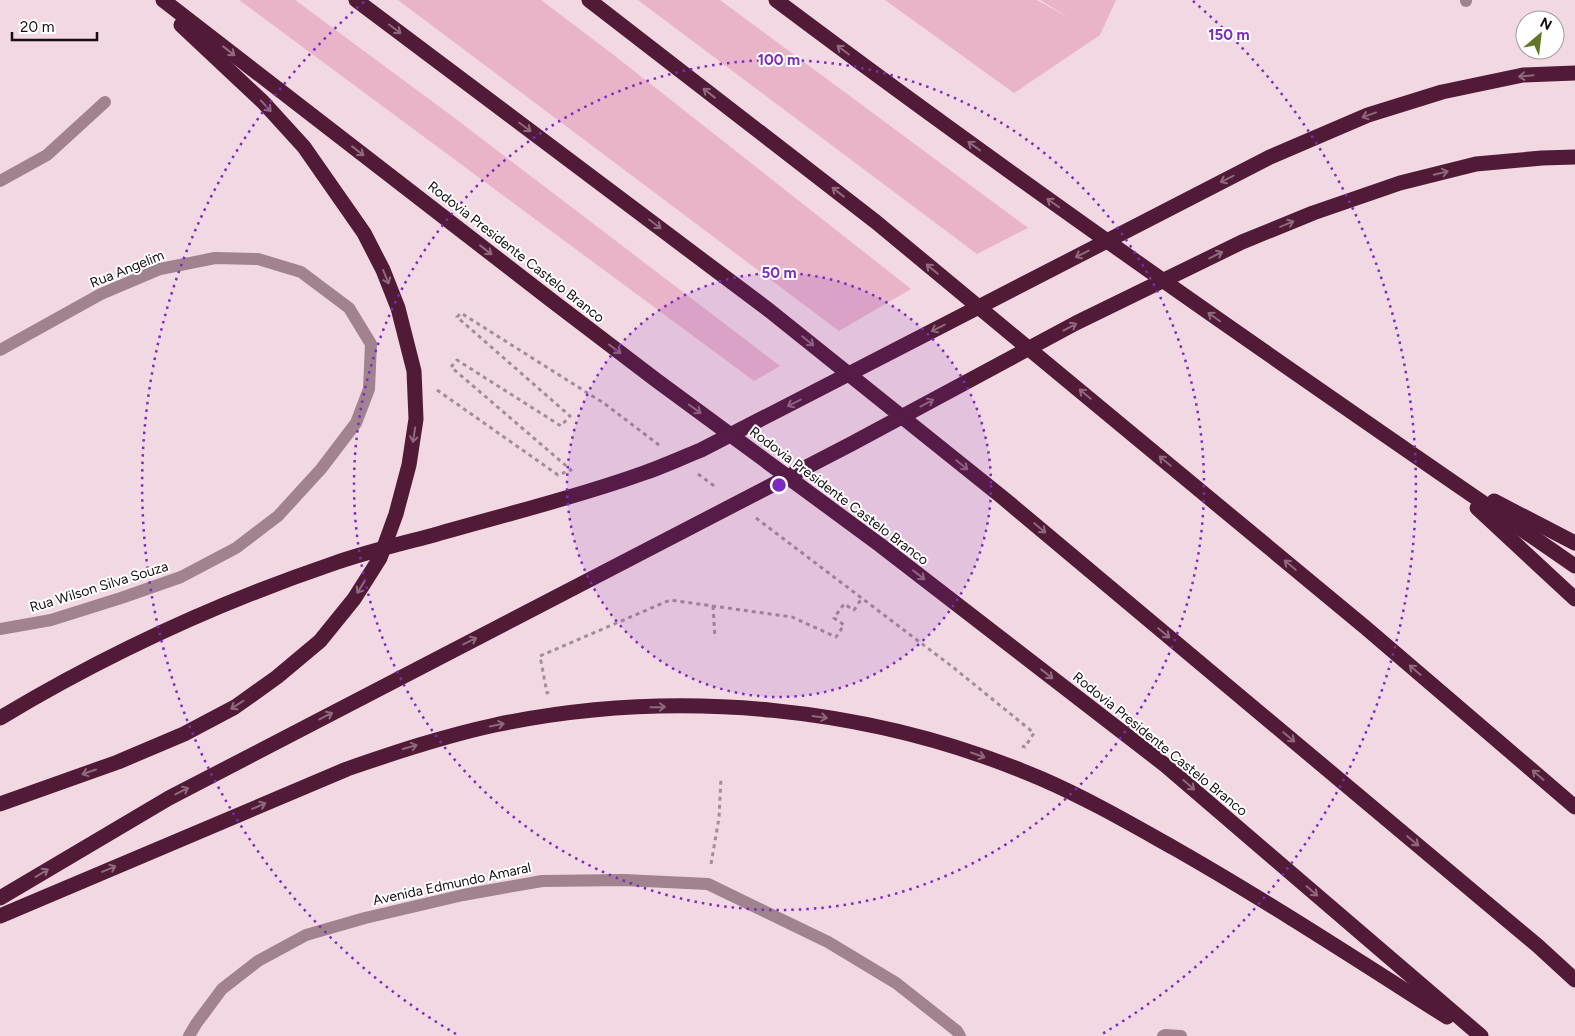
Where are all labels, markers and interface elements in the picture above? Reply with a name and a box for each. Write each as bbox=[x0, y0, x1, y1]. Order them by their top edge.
scale bar bbox=[12, 10, 98, 42]
north arrow bbox=[1515, 10, 1565, 60]
text: N bbox=[1537, 14, 1555, 34]
text: 20 m bbox=[20, 18, 54, 36]
one-way arrow bbox=[388, 24, 401, 35]
text: 150 m bbox=[1208, 26, 1250, 44]
one-way arrow bbox=[837, 45, 850, 56]
one-way arrow bbox=[222, 46, 235, 57]
text: 100 m bbox=[758, 51, 800, 69]
one-way arrow bbox=[1519, 71, 1535, 80]
one-way arrow bbox=[702, 88, 716, 98]
one-way arrow bbox=[260, 99, 272, 112]
one-way arrow bbox=[1362, 111, 1377, 120]
one-way arrow bbox=[518, 122, 532, 132]
one-way arrow bbox=[967, 141, 981, 151]
one-way arrow bbox=[351, 145, 364, 156]
one-way arrow bbox=[1432, 168, 1448, 177]
one-way arrow bbox=[1220, 175, 1235, 184]
street label: Rodovia Presidente Castelo Branco bbox=[424, 178, 608, 326]
one-way arrow bbox=[832, 187, 845, 198]
one-way arrow bbox=[1046, 198, 1060, 208]
one-way arrow bbox=[1279, 218, 1294, 228]
one-way arrow bbox=[648, 219, 661, 230]
one-way arrow bbox=[479, 245, 493, 255]
street label: Rua Angelim bbox=[87, 246, 167, 292]
one-way arrow bbox=[1075, 249, 1090, 259]
one-way arrow bbox=[1208, 250, 1223, 259]
one-way arrow bbox=[926, 263, 939, 274]
text: 50 m bbox=[761, 264, 797, 282]
one-way arrow bbox=[382, 269, 391, 284]
one-way arrow bbox=[1207, 312, 1221, 322]
one-way arrow bbox=[1062, 322, 1077, 331]
one-way arrow bbox=[931, 324, 946, 333]
one-way arrow bbox=[801, 336, 814, 347]
one-way arrow bbox=[608, 344, 622, 354]
one-way arrow bbox=[1078, 389, 1091, 400]
one-way arrow bbox=[786, 398, 801, 408]
one-way arrow bbox=[919, 398, 934, 408]
one-way arrow bbox=[688, 404, 702, 414]
street label: Rodovia Presidente Castelo Branco bbox=[746, 423, 932, 569]
one-way arrow bbox=[408, 427, 418, 443]
one-way arrow bbox=[1159, 456, 1172, 467]
one-way arrow bbox=[955, 459, 968, 470]
centre of rings bbox=[770, 476, 788, 494]
one-way arrow bbox=[1033, 523, 1046, 534]
street label: Rua Wilson Silva Souza bbox=[28, 558, 170, 616]
one-way arrow bbox=[1284, 560, 1297, 571]
one-way arrow bbox=[912, 569, 925, 580]
one-way arrow bbox=[356, 580, 366, 594]
one-way arrow bbox=[1157, 627, 1170, 638]
one-way arrow bbox=[463, 636, 478, 646]
one-way arrow bbox=[1408, 664, 1421, 675]
street label: Rodovia Presidente Castelo Branco bbox=[1069, 668, 1251, 820]
one-way arrow bbox=[1040, 669, 1054, 679]
one-way arrow bbox=[230, 700, 244, 710]
one-way arrow bbox=[650, 702, 666, 712]
one-way arrow bbox=[318, 711, 333, 720]
one-way arrow bbox=[812, 712, 828, 722]
one-way arrow bbox=[488, 720, 504, 729]
one-way arrow bbox=[1282, 731, 1295, 743]
one-way arrow bbox=[402, 742, 418, 752]
one-way arrow bbox=[969, 751, 985, 760]
one-way arrow bbox=[82, 768, 98, 778]
one-way arrow bbox=[1532, 770, 1545, 781]
one-way arrow bbox=[1182, 779, 1195, 791]
one-way arrow bbox=[174, 786, 189, 795]
one-way arrow bbox=[251, 801, 266, 810]
one-way arrow bbox=[1407, 836, 1420, 847]
street label: Avenida Edmundo Amaral bbox=[371, 859, 533, 909]
one-way arrow bbox=[101, 864, 116, 874]
one-way arrow bbox=[34, 868, 48, 878]
one-way arrow bbox=[1305, 885, 1318, 896]

